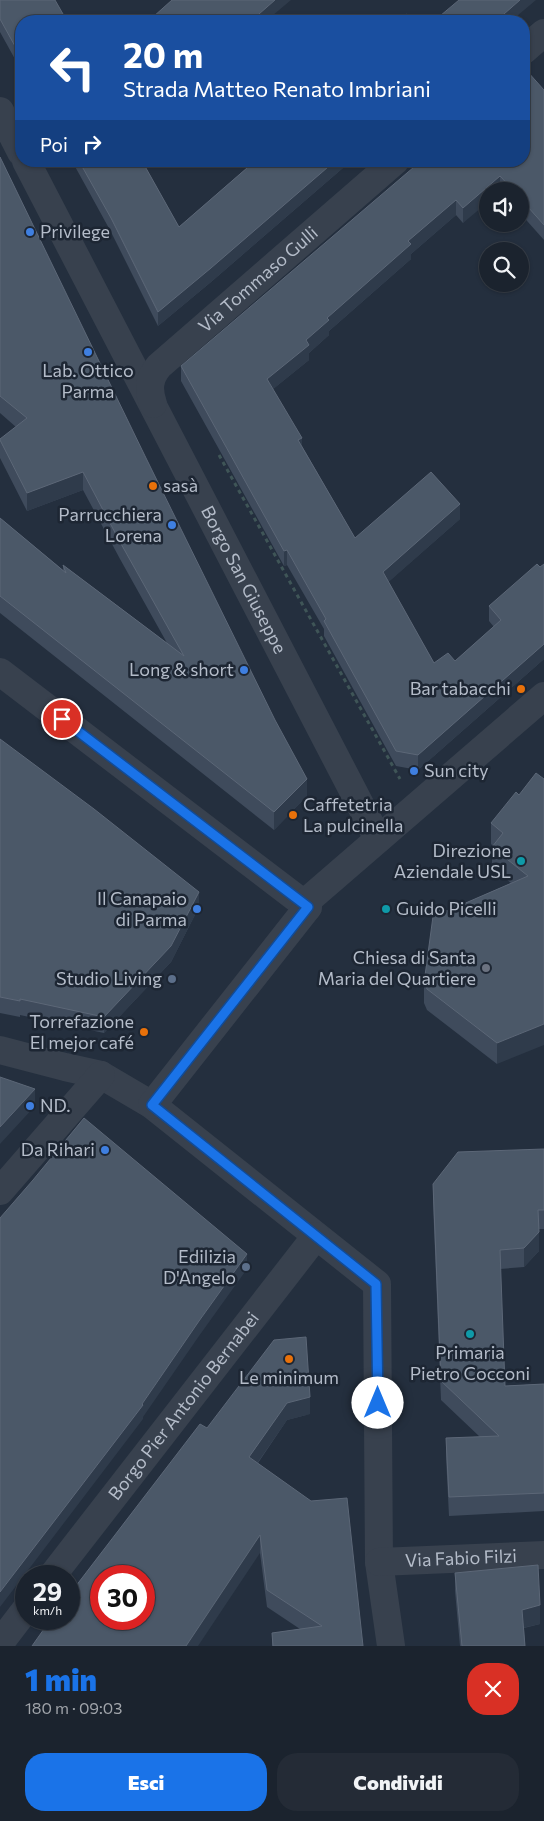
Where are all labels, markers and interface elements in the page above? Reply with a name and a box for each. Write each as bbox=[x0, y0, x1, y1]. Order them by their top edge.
text: 20 m bbox=[123, 32, 203, 75]
icon: left bbox=[40, 35, 105, 100]
text: Strada Matteo Renato Imbriani bbox=[123, 75, 431, 102]
icon: right bbox=[78, 130, 106, 158]
text: Poi bbox=[40, 133, 68, 156]
map controls bbox=[479, 182, 529, 292]
button: sound bbox=[479, 182, 529, 232]
place label: Privilege bbox=[40, 220, 110, 242]
street label: Via Tommaso Gulli bbox=[193, 221, 322, 337]
marker: Privilege bbox=[24, 226, 36, 238]
button: search bbox=[479, 242, 529, 292]
marker: Lab. Ottico Parma bbox=[82, 346, 94, 358]
place label: Lab. Ottico Parma bbox=[42, 359, 134, 402]
place label: sasà bbox=[163, 474, 198, 496]
marker: sasà bbox=[147, 480, 159, 492]
street label: Borgo San Giuseppe bbox=[197, 502, 292, 657]
place label: Parrucchiera Lorena bbox=[58, 503, 162, 546]
marker: Parrucchiera Lorena bbox=[166, 519, 178, 531]
place label: Long & short bbox=[129, 658, 234, 680]
marker: Long & short bbox=[238, 664, 250, 676]
place label: Bar tabacchi bbox=[410, 677, 511, 699]
marker: Bar tabacchi bbox=[515, 683, 527, 695]
pin bbox=[41, 698, 83, 740]
icon: arrive bbox=[48, 705, 76, 733]
place label: Sun city bbox=[424, 759, 489, 781]
marker: Sun city bbox=[408, 765, 420, 777]
place label: Caffetetria La pulcinella bbox=[303, 793, 403, 836]
marker: Caffetetria La pulcinella bbox=[287, 809, 299, 821]
place label: Direzione Aziendale USL bbox=[394, 839, 511, 882]
marker: Direzione Aziendale USL bbox=[515, 855, 527, 867]
place label: Il Canapaio di Parma bbox=[97, 887, 187, 930]
place label: Guido Picelli bbox=[396, 897, 497, 919]
marker: Il Canapaio di Parma bbox=[191, 903, 203, 915]
marker: Guido Picelli bbox=[380, 903, 392, 915]
place label: Chiesa di Santa Maria del Quartiere bbox=[318, 946, 476, 989]
marker: Chiesa di Santa Maria del Quartiere bbox=[480, 962, 492, 974]
place label: Studio Living bbox=[56, 967, 162, 989]
marker: Studio Living bbox=[166, 973, 178, 985]
place label: Torrefazione El mejor café bbox=[29, 1010, 134, 1053]
marker: Torrefazione El mejor café bbox=[138, 1026, 150, 1038]
place label: ND. bbox=[40, 1094, 71, 1116]
marker: ND. bbox=[24, 1100, 36, 1112]
place label: Da Rihari bbox=[21, 1138, 95, 1160]
marker: Da Rihari bbox=[99, 1144, 111, 1156]
place label: Edilizia D'Angelo bbox=[163, 1245, 236, 1288]
marker: Edilizia D'Angelo bbox=[240, 1261, 252, 1273]
street label: Borgo Pier Antonio Bernabei bbox=[103, 1307, 263, 1504]
marker: Primaria Pietro Cocconi bbox=[464, 1328, 476, 1340]
place label: Primaria Pietro Cocconi bbox=[410, 1341, 530, 1384]
marker: Le minimum bbox=[283, 1353, 295, 1365]
place label: Le minimum bbox=[239, 1366, 339, 1388]
position arrow bbox=[351, 1376, 403, 1428]
street label: Via Fabio Filzi bbox=[405, 1544, 517, 1571]
speed limit sign: 30 bbox=[90, 1565, 155, 1630]
text: 29 bbox=[33, 1576, 62, 1606]
text: km/h bbox=[33, 1603, 62, 1617]
text: 1 min bbox=[25, 1660, 97, 1697]
button: close bbox=[467, 1663, 519, 1715]
text: 180 m · 09:03 bbox=[25, 1698, 122, 1717]
button: Esci bbox=[25, 1753, 267, 1811]
button: Condividi bbox=[277, 1753, 519, 1811]

